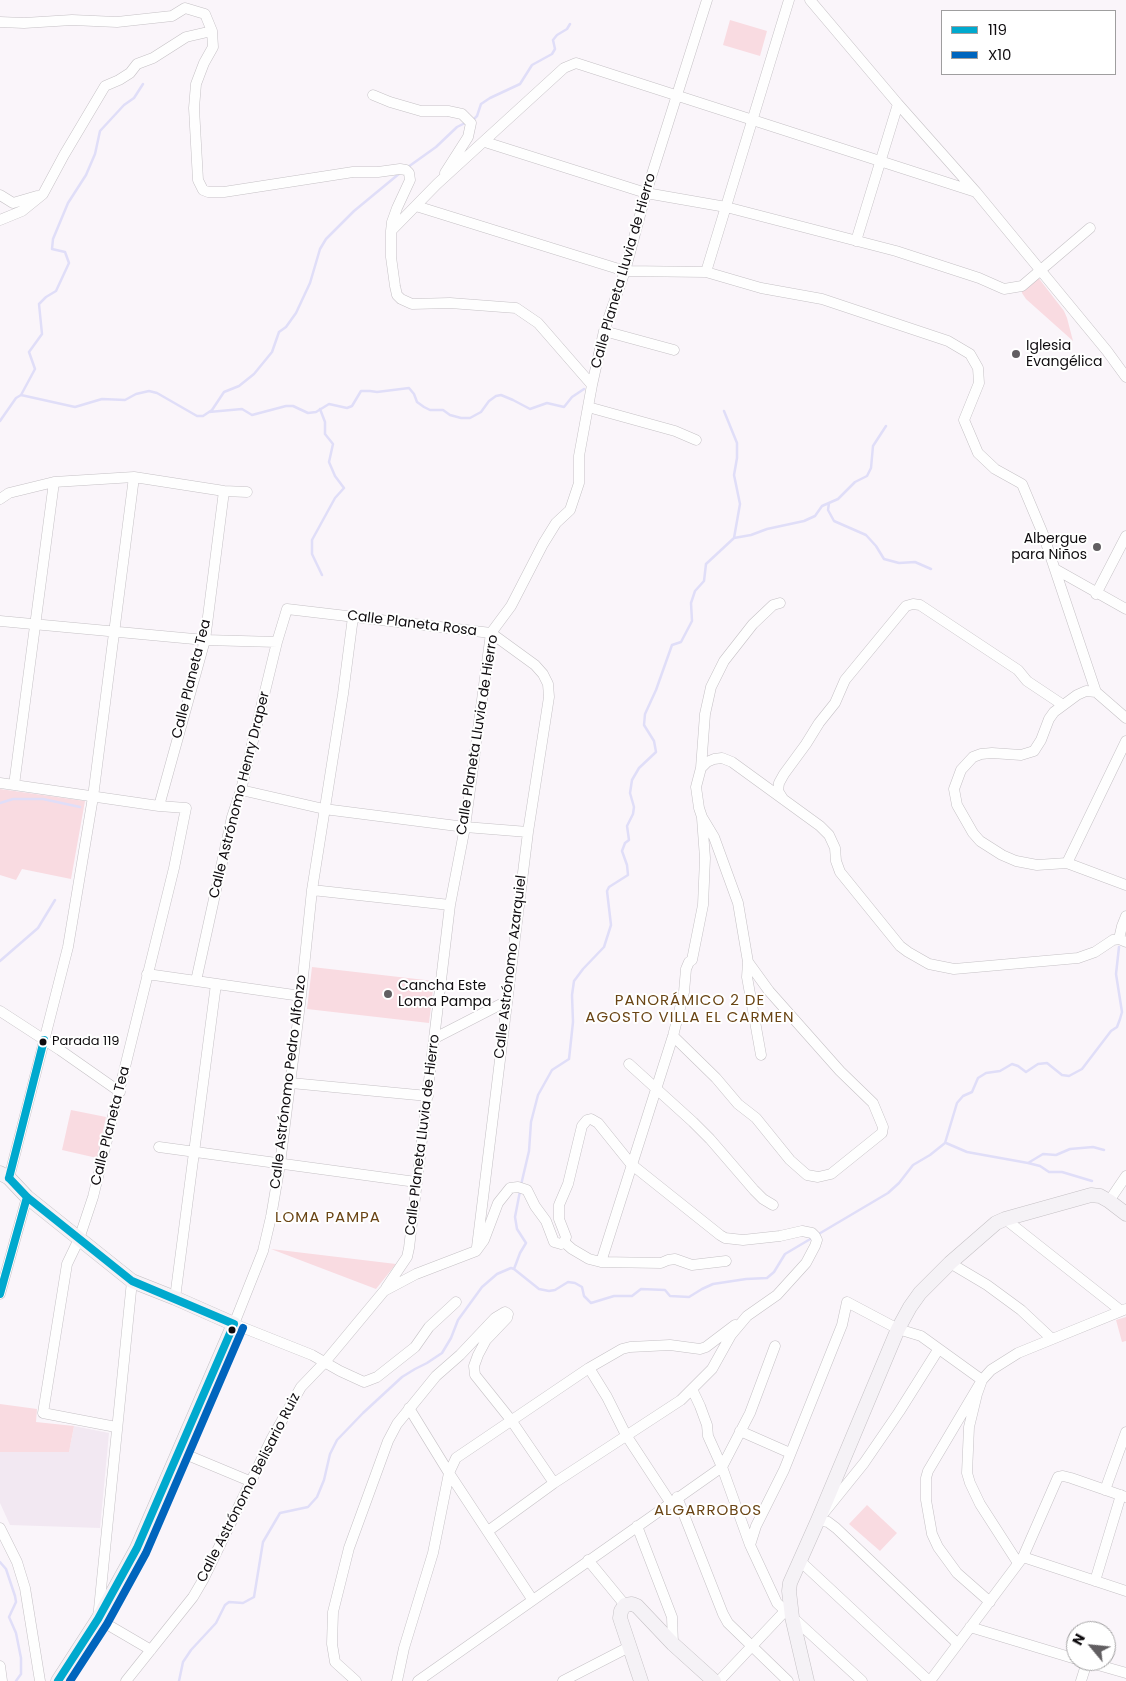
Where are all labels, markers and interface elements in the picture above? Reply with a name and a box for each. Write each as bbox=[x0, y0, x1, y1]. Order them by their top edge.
legend bbox=[941, 10, 1116, 75]
text: 119 bbox=[988, 19, 1007, 40]
text: X10 bbox=[988, 44, 1012, 65]
street label: Calle Planeta Lluvia de Hierro bbox=[588, 171, 660, 371]
place label: Iglesia Evangélica bbox=[1026, 338, 1102, 371]
marker: Iglesia Evangélica bbox=[1010, 348, 1022, 360]
place label: Albergue para Niños bbox=[1011, 531, 1087, 564]
marker: Albergue para Niños bbox=[1091, 541, 1103, 553]
street label: Calle Planeta Rosa bbox=[346, 608, 478, 640]
street label: Calle Planeta Tea bbox=[169, 618, 215, 740]
street label: Calle Planeta Lluvia de Hierro bbox=[454, 634, 502, 836]
street label: Calle Astrónomo Henry Draper bbox=[206, 690, 274, 900]
street label: Calle Astrónomo Azarquiel bbox=[491, 874, 531, 1060]
street label: Calle Astrónomo Pedro Alfonzo bbox=[268, 974, 310, 1190]
place label: Cancha Este Loma Pampa bbox=[398, 978, 492, 1010]
marker: Cancha Este Loma Pampa bbox=[382, 988, 394, 1000]
district label: PANORÁMICO 2 DE AGOSTO VILLA EL CARMEN bbox=[583, 992, 797, 1027]
street label: Calle Planeta Lluvia de Hierro bbox=[402, 1033, 444, 1237]
place label: Parada 119 bbox=[52, 1034, 120, 1050]
marker: Parada 119 bbox=[38, 1037, 48, 1047]
street label: Calle Planeta Tea bbox=[88, 1065, 134, 1187]
district label: LOMA PAMPA bbox=[274, 1209, 382, 1227]
unlabelled marker bbox=[227, 1325, 237, 1335]
street label: Calle Astrónomo Belisario Ruiz bbox=[194, 1391, 304, 1585]
district label: ALGARROBOS bbox=[653, 1502, 763, 1520]
north arrow bbox=[1066, 1621, 1116, 1671]
text: N bbox=[1067, 1630, 1090, 1649]

